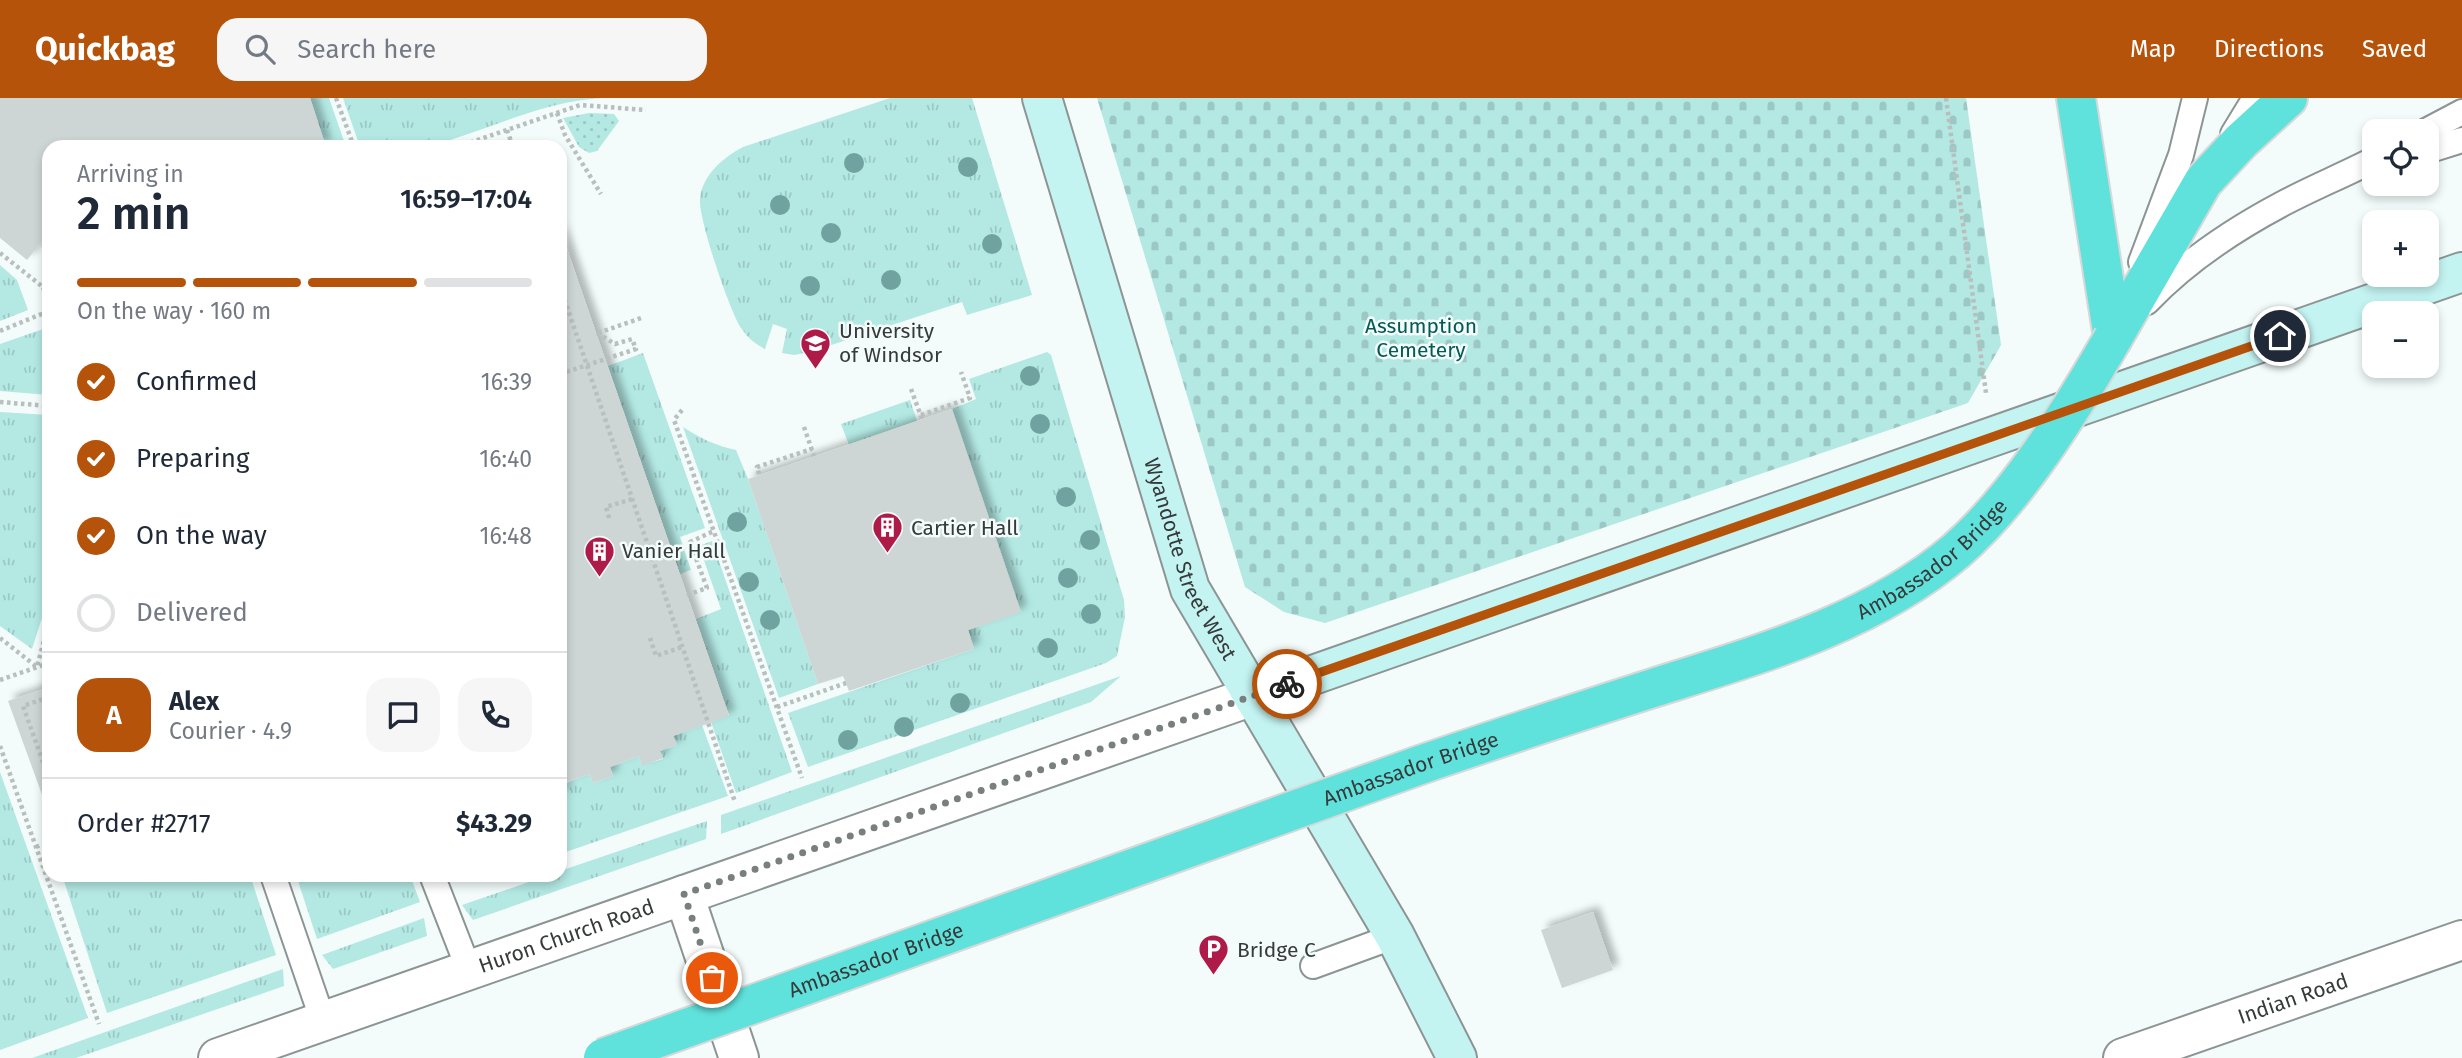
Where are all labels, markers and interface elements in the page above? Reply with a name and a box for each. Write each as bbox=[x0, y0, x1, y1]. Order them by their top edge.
search box bbox=[217, 18, 707, 81]
text: Quickbag bbox=[35, 29, 175, 69]
icon: search bbox=[241, 30, 279, 68]
text: Search here bbox=[297, 34, 436, 65]
text: Map bbox=[2130, 35, 2176, 63]
text: Directions bbox=[2214, 35, 2324, 63]
text: Saved bbox=[2362, 35, 2427, 63]
map controls bbox=[2362, 119, 2439, 378]
button: locate bbox=[2362, 119, 2439, 196]
text: Arriving in bbox=[77, 160, 184, 188]
text: 16:59–17:04 bbox=[400, 184, 532, 215]
text: 2 min bbox=[77, 186, 190, 241]
button: + bbox=[2362, 210, 2439, 287]
text: On the way · 160 m bbox=[77, 297, 271, 325]
button: − bbox=[2362, 301, 2439, 378]
pin bbox=[2250, 306, 2310, 366]
park label: Assumption Cemetery bbox=[1365, 313, 1477, 363]
icon: home bbox=[2261, 317, 2299, 355]
place label: University of Windsor bbox=[839, 318, 942, 368]
school or university icon: University of Windsor bbox=[799, 326, 833, 370]
icon: check bbox=[77, 363, 115, 401]
text: Confirmed bbox=[136, 366, 257, 397]
text: 16:39 bbox=[481, 368, 532, 396]
icon: check bbox=[77, 440, 115, 478]
text: Preparing bbox=[136, 443, 249, 474]
text: 16:40 bbox=[479, 445, 532, 473]
street label: Wyandotte Street West bbox=[1138, 455, 1242, 665]
street label: Ambassador Bridge bbox=[1853, 494, 2013, 625]
building icon: Cartier Hall bbox=[871, 511, 905, 555]
place label: Cartier Hall bbox=[911, 515, 1019, 541]
icon: check bbox=[77, 517, 115, 555]
text: On the way bbox=[136, 520, 267, 551]
text: 16:48 bbox=[479, 522, 532, 550]
building icon: Vanier Hall bbox=[582, 534, 616, 578]
place label: Vanier Hall bbox=[622, 538, 725, 564]
text: Delivered bbox=[136, 597, 248, 628]
courier bbox=[1252, 649, 1322, 719]
icon: bike bbox=[1268, 665, 1306, 703]
button: chat bbox=[366, 678, 440, 752]
button: phone bbox=[458, 678, 532, 752]
text: Alex bbox=[169, 686, 219, 717]
text: A bbox=[106, 700, 122, 731]
text: Courier · 4.9 bbox=[169, 717, 292, 745]
street label: Ambassador Bridge bbox=[1320, 726, 1502, 812]
text: Order #2717 bbox=[77, 808, 211, 839]
text: $43.29 bbox=[456, 808, 532, 839]
street label: Huron Church Road bbox=[475, 894, 658, 979]
street label: Ambassador Bridge bbox=[785, 917, 967, 1003]
parking icon: Bridge C bbox=[1197, 933, 1231, 977]
place label: Bridge C bbox=[1237, 937, 1316, 963]
pin bbox=[682, 948, 742, 1008]
icon: bag bbox=[693, 959, 731, 997]
street label: Indian Road bbox=[2235, 968, 2351, 1030]

